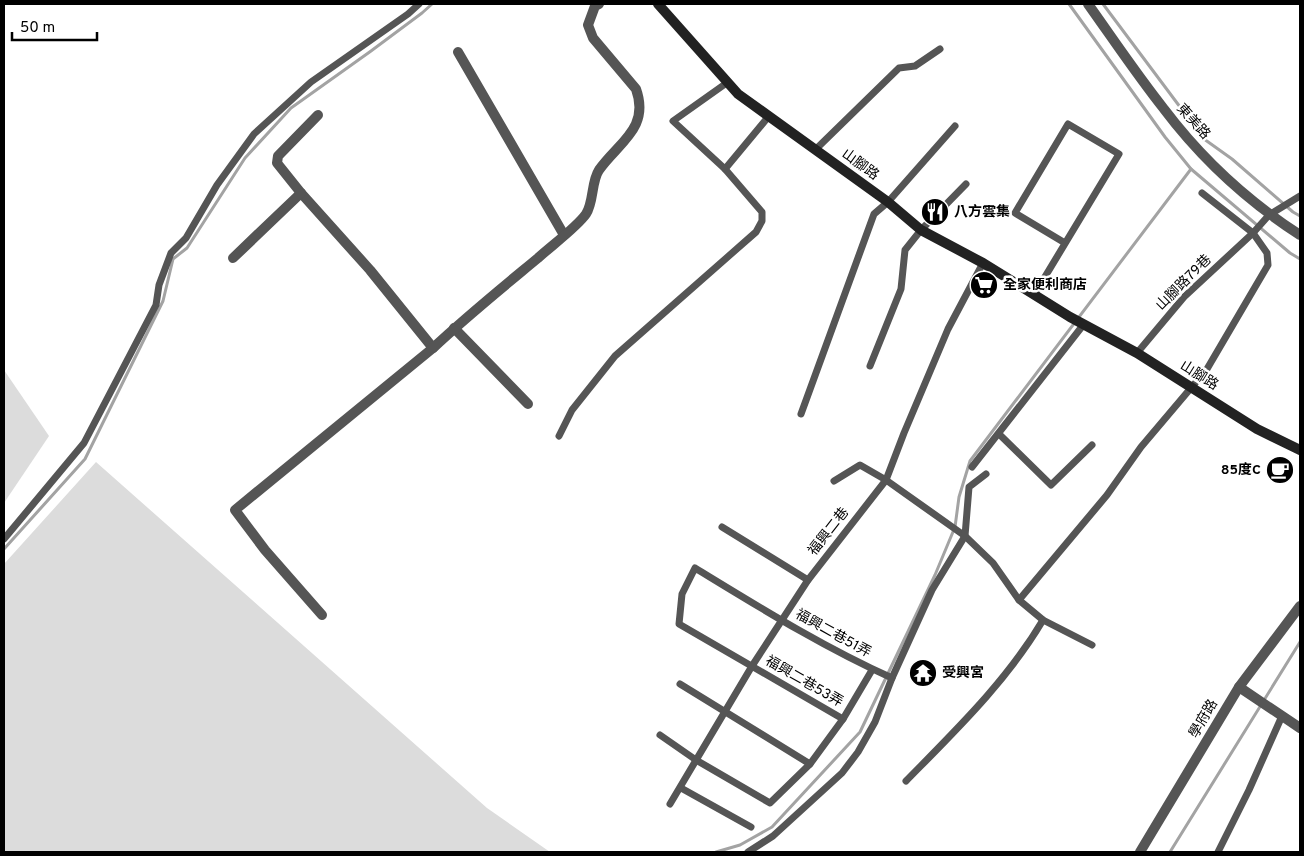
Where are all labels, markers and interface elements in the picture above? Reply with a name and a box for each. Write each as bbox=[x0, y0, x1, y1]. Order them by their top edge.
scale bar bbox=[12, 10, 98, 42]
text: 50 m bbox=[20, 19, 55, 38]
street label: 東美路 bbox=[1173, 101, 1213, 143]
street label: 山腳路 bbox=[838, 146, 882, 184]
restaurant icon: 八方雲集 bbox=[920, 197, 950, 227]
place label: 八方雲集 bbox=[954, 203, 1010, 221]
street label: 山腳路79巷 bbox=[1153, 252, 1215, 314]
supermarket icon: 全家便利商店 bbox=[969, 270, 999, 300]
place label: 全家便利商店 bbox=[1003, 276, 1087, 294]
street label: 山腳路 bbox=[1177, 358, 1221, 394]
cafe icon: 85度C bbox=[1265, 455, 1295, 485]
place label: 85度C bbox=[1221, 462, 1261, 479]
street label: 福興二巷 bbox=[805, 505, 853, 559]
street label: 福興二巷51弄 bbox=[792, 606, 874, 662]
street label: 福興二巷53弄 bbox=[762, 653, 846, 711]
temple icon: 受興宮 bbox=[908, 658, 938, 688]
place label: 受興宮 bbox=[942, 664, 984, 682]
street label: 學府路 bbox=[1186, 697, 1222, 741]

